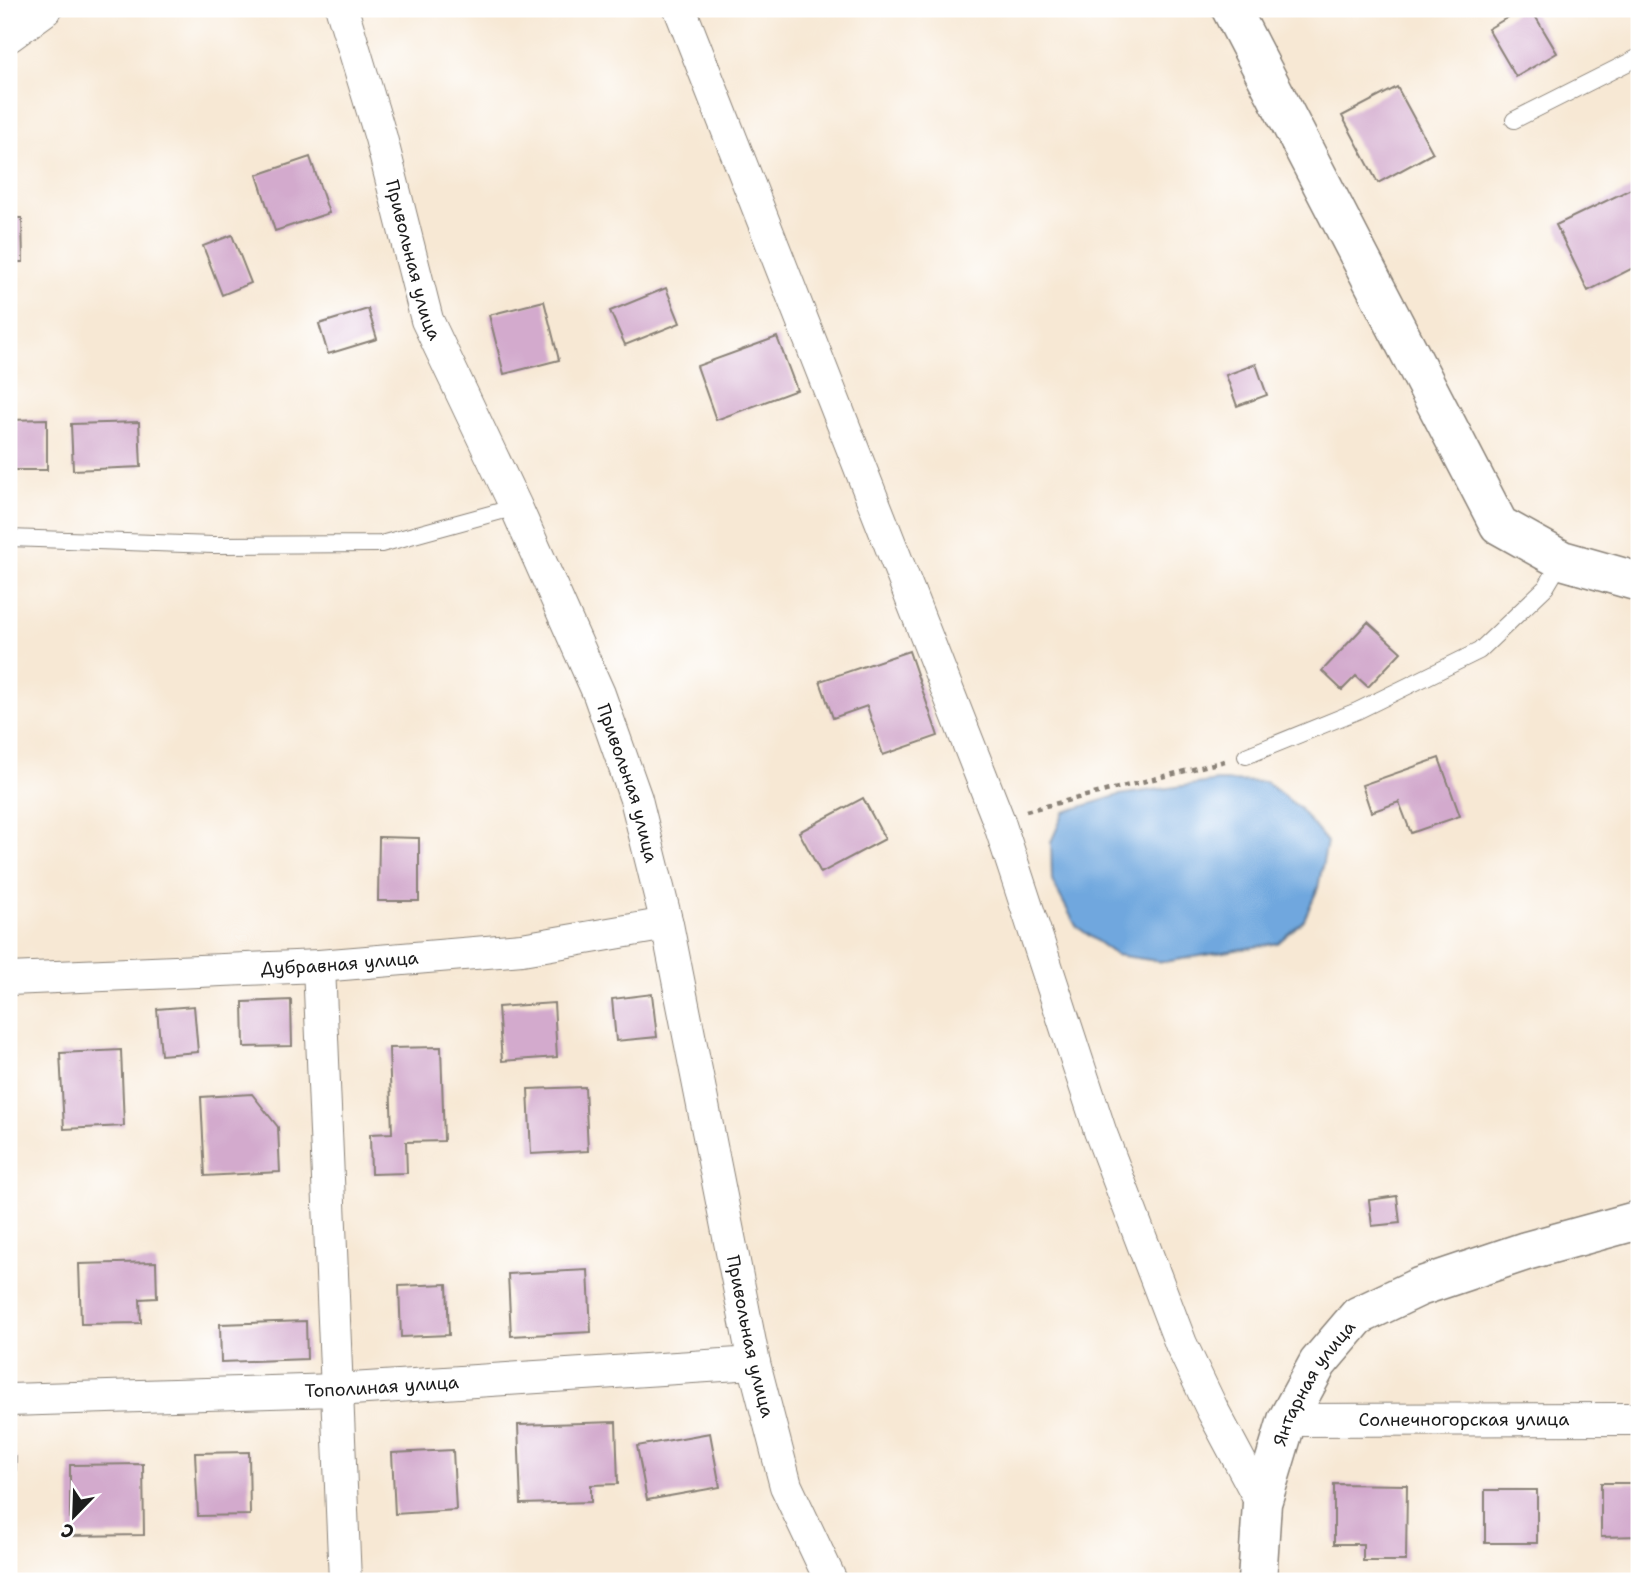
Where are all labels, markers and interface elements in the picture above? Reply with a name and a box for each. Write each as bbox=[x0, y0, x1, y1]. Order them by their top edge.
street label: Привольная улица bbox=[380, 177, 447, 344]
street label: Привольная улица bbox=[591, 701, 663, 865]
street label: Дубравная улица bbox=[260, 946, 419, 980]
street label: Привольная улица bbox=[721, 1253, 780, 1420]
street label: Янтарная улица bbox=[1268, 1316, 1361, 1449]
street label: Тополиная улица bbox=[304, 1370, 460, 1403]
street label: Солнечногорская улица bbox=[1359, 1407, 1569, 1432]
north arrow bbox=[38, 1482, 108, 1552]
text: С bbox=[57, 1517, 78, 1545]

